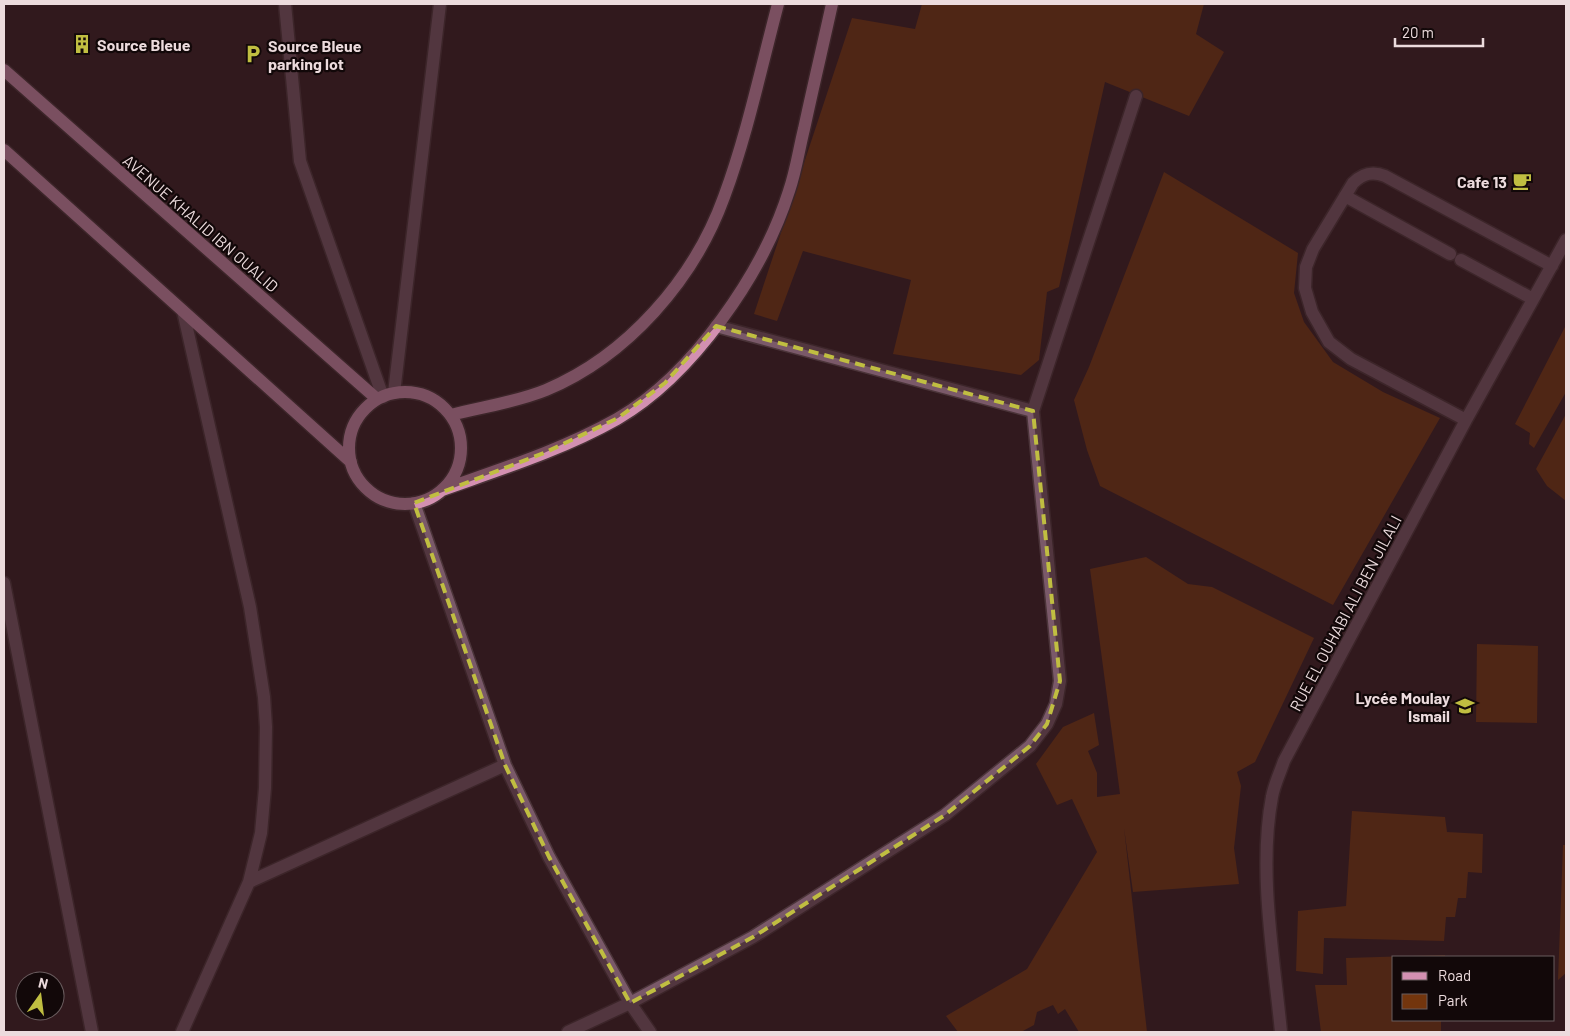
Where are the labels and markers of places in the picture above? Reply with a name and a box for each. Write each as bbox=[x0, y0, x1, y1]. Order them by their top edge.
building icon: Source Bleue bbox=[71, 33, 93, 55]
place label: Source Bleue bbox=[97, 35, 191, 54]
place label: Source Bleue parking lot bbox=[268, 36, 362, 73]
parking icon: Source Bleue parking lot bbox=[242, 43, 264, 65]
cafe icon: Cafe 13 bbox=[1511, 170, 1533, 192]
place label: Cafe 13 bbox=[1457, 172, 1507, 191]
place label: Lycée Moulay Ismail bbox=[1355, 688, 1450, 725]
school or university icon: Lycée Moulay Ismail bbox=[1454, 695, 1476, 717]

